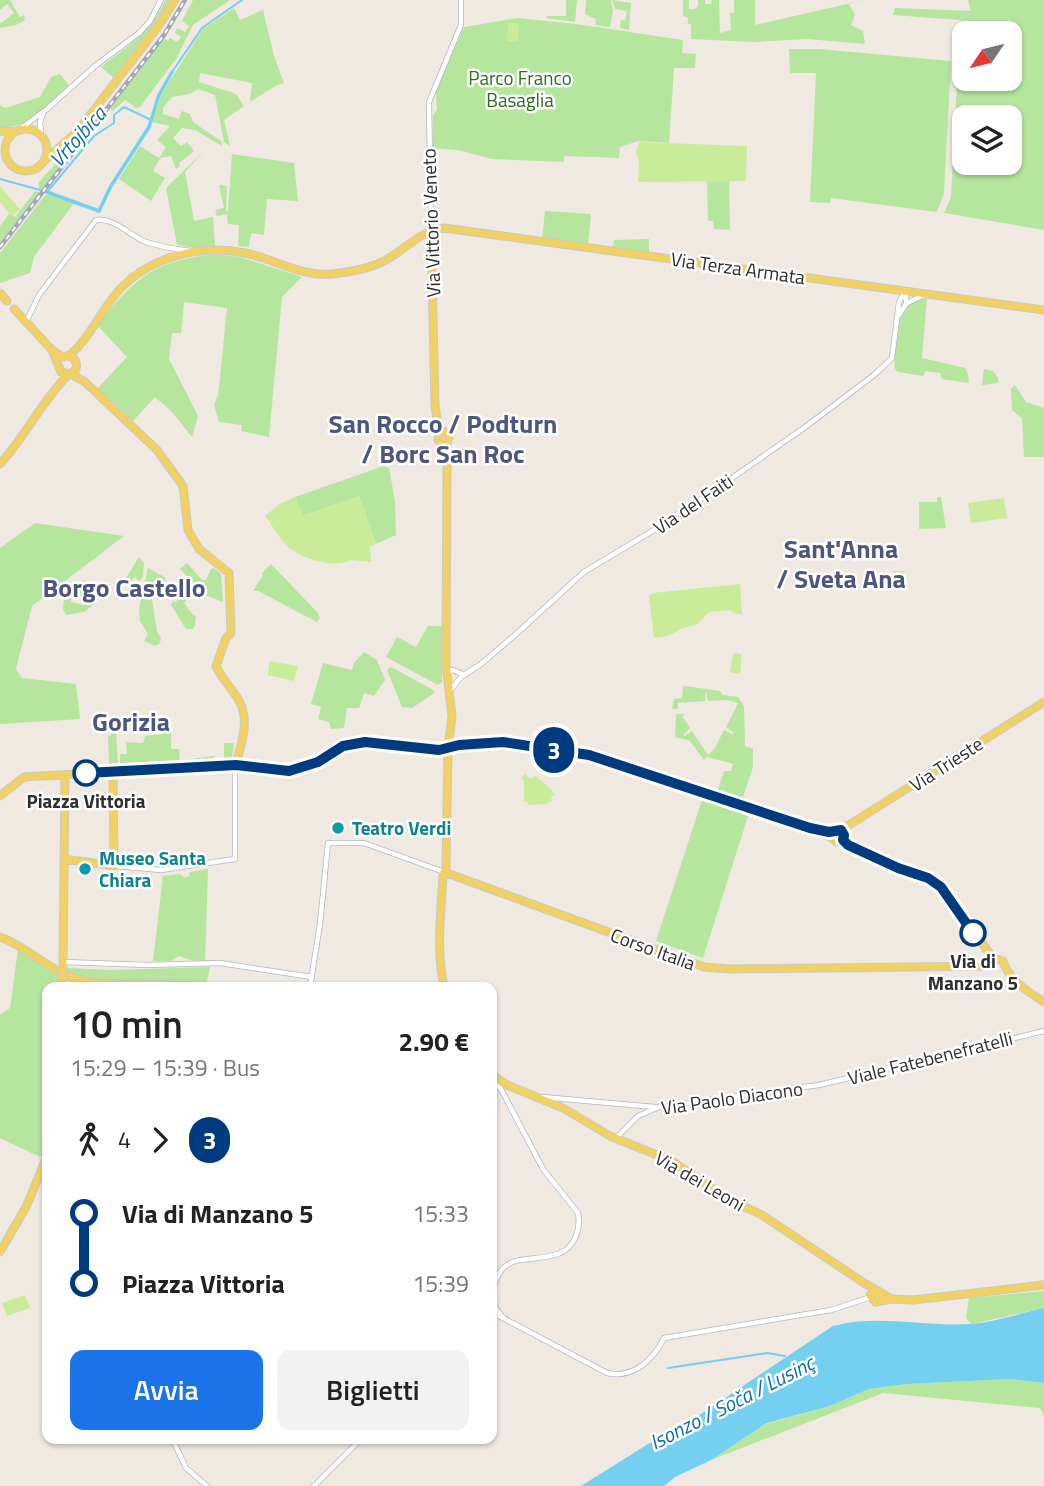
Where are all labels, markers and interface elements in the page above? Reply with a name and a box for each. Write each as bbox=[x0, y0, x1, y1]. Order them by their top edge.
north arrow bbox=[952, 21, 1022, 91]
map controls bbox=[952, 21, 1022, 175]
park label: Parco Franco Basaglia bbox=[468, 63, 572, 114]
water label: Vrtojbica bbox=[41, 98, 114, 174]
button: layers bbox=[952, 105, 1022, 175]
street label: Via Vittorio Veneto bbox=[413, 148, 448, 298]
street label: Via Terza Armata bbox=[669, 244, 807, 291]
district label: San Rocco / Podturn / Borc San Roc bbox=[329, 404, 557, 473]
street label: Via del Faiti bbox=[647, 466, 739, 541]
district label: Sant'Anna / Sveta Ana bbox=[776, 529, 906, 598]
district label: Borgo Castello bbox=[42, 568, 206, 607]
district label: Gorizia bbox=[92, 702, 170, 741]
line badge: 3 bbox=[531, 727, 577, 773]
street label: Via Trieste bbox=[903, 729, 988, 798]
text: 3 bbox=[547, 732, 561, 768]
marker: Piazza Vittoria bbox=[73, 760, 99, 786]
place label: Piazza Vittoria bbox=[27, 786, 146, 815]
place label: Teatro Verdi bbox=[352, 813, 451, 842]
marker: Teatro Verdi bbox=[330, 820, 346, 836]
place label: Museo Santa Chiara bbox=[99, 843, 206, 894]
marker: Museo Santa Chiara bbox=[77, 861, 93, 877]
street label: Corso Italia bbox=[607, 920, 700, 977]
marker: Via di Manzano 5 bbox=[960, 920, 986, 946]
place label: Via di Manzano 5 bbox=[928, 946, 1018, 997]
text: 10 min bbox=[70, 995, 183, 1053]
text: 2.90 € bbox=[398, 1022, 469, 1061]
street label: Viale Fatebenefratelli bbox=[844, 1023, 1015, 1092]
text: 15:29 – 15:39 · Bus bbox=[70, 1050, 260, 1085]
street label: Via Paolo Diacono bbox=[659, 1073, 805, 1122]
icon: walk bbox=[70, 1121, 108, 1159]
icon: forward bbox=[141, 1121, 179, 1159]
text: 4 bbox=[118, 1122, 131, 1157]
text: 3 bbox=[203, 1122, 216, 1158]
street label: Via dei Leoni bbox=[650, 1143, 751, 1218]
text: Via di Manzano 5 bbox=[122, 1194, 314, 1233]
text: 15:33 bbox=[412, 1196, 469, 1231]
text: Piazza Vittoria bbox=[122, 1264, 285, 1303]
text: 15:39 bbox=[412, 1266, 469, 1301]
water label: Isonzo / Soča / Lusinç bbox=[644, 1346, 822, 1458]
button: Avvia bbox=[70, 1350, 263, 1430]
button: Biglietti bbox=[277, 1350, 469, 1430]

